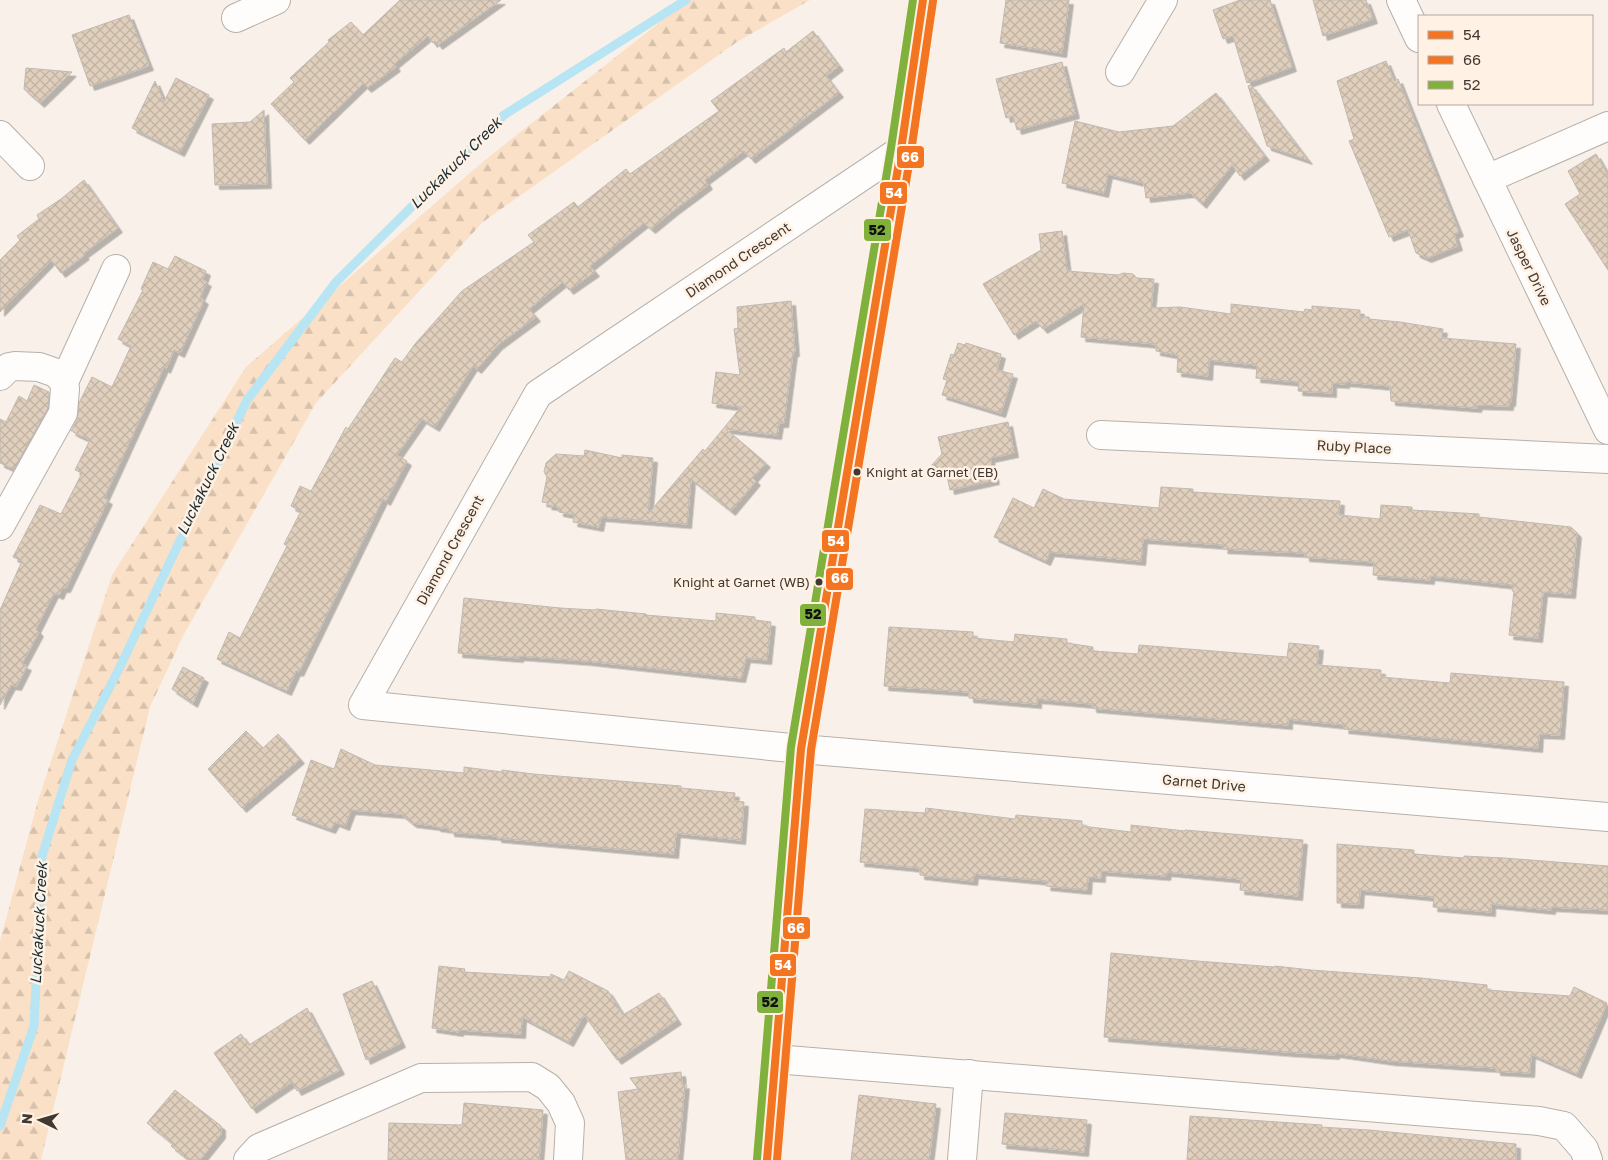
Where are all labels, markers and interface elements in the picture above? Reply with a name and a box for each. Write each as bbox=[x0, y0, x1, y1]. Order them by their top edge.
legend bbox=[1418, 15, 1593, 105]
text: 54 bbox=[1463, 25, 1481, 43]
text: 66 bbox=[1463, 50, 1481, 68]
text: 52 bbox=[1463, 75, 1480, 93]
water label: Luckakuck Creek bbox=[406, 112, 506, 212]
line badge: 66 bbox=[896, 145, 925, 169]
text: 66 bbox=[901, 148, 919, 165]
line badge: 54 bbox=[879, 181, 908, 205]
text: 54 bbox=[885, 184, 903, 201]
street label: Diamond Crescent bbox=[682, 218, 794, 301]
line badge: 52 bbox=[863, 218, 892, 242]
text: 52 bbox=[868, 221, 886, 238]
street label: Jasper Drive bbox=[1504, 226, 1555, 308]
water label: Luckakuck Creek bbox=[172, 418, 243, 537]
street label: Ruby Place bbox=[1316, 436, 1392, 457]
place label: Knight at Garnet (EB) bbox=[866, 464, 999, 480]
marker: Knight at Garnet (EB) bbox=[852, 467, 862, 477]
street label: Diamond Crescent bbox=[412, 492, 487, 608]
line badge: 54 bbox=[821, 529, 850, 553]
text: 54 bbox=[827, 532, 845, 549]
line badge: 66 bbox=[825, 567, 854, 591]
text: 66 bbox=[831, 569, 849, 586]
place label: Knight at Garnet (WB) bbox=[673, 574, 810, 590]
marker: Knight at Garnet (WB) bbox=[814, 577, 824, 587]
line badge: 52 bbox=[799, 603, 827, 627]
text: 52 bbox=[804, 605, 822, 622]
street label: Garnet Drive bbox=[1162, 770, 1247, 795]
water label: Luckakuck Creek bbox=[26, 860, 50, 984]
line badge: 66 bbox=[782, 916, 811, 940]
text: 66 bbox=[787, 919, 805, 936]
line badge: 54 bbox=[769, 953, 797, 977]
text: 54 bbox=[774, 956, 792, 973]
line badge: 52 bbox=[756, 990, 784, 1014]
text: 52 bbox=[761, 993, 779, 1010]
north arrow bbox=[15, 1095, 65, 1145]
text: N bbox=[18, 1113, 35, 1125]

